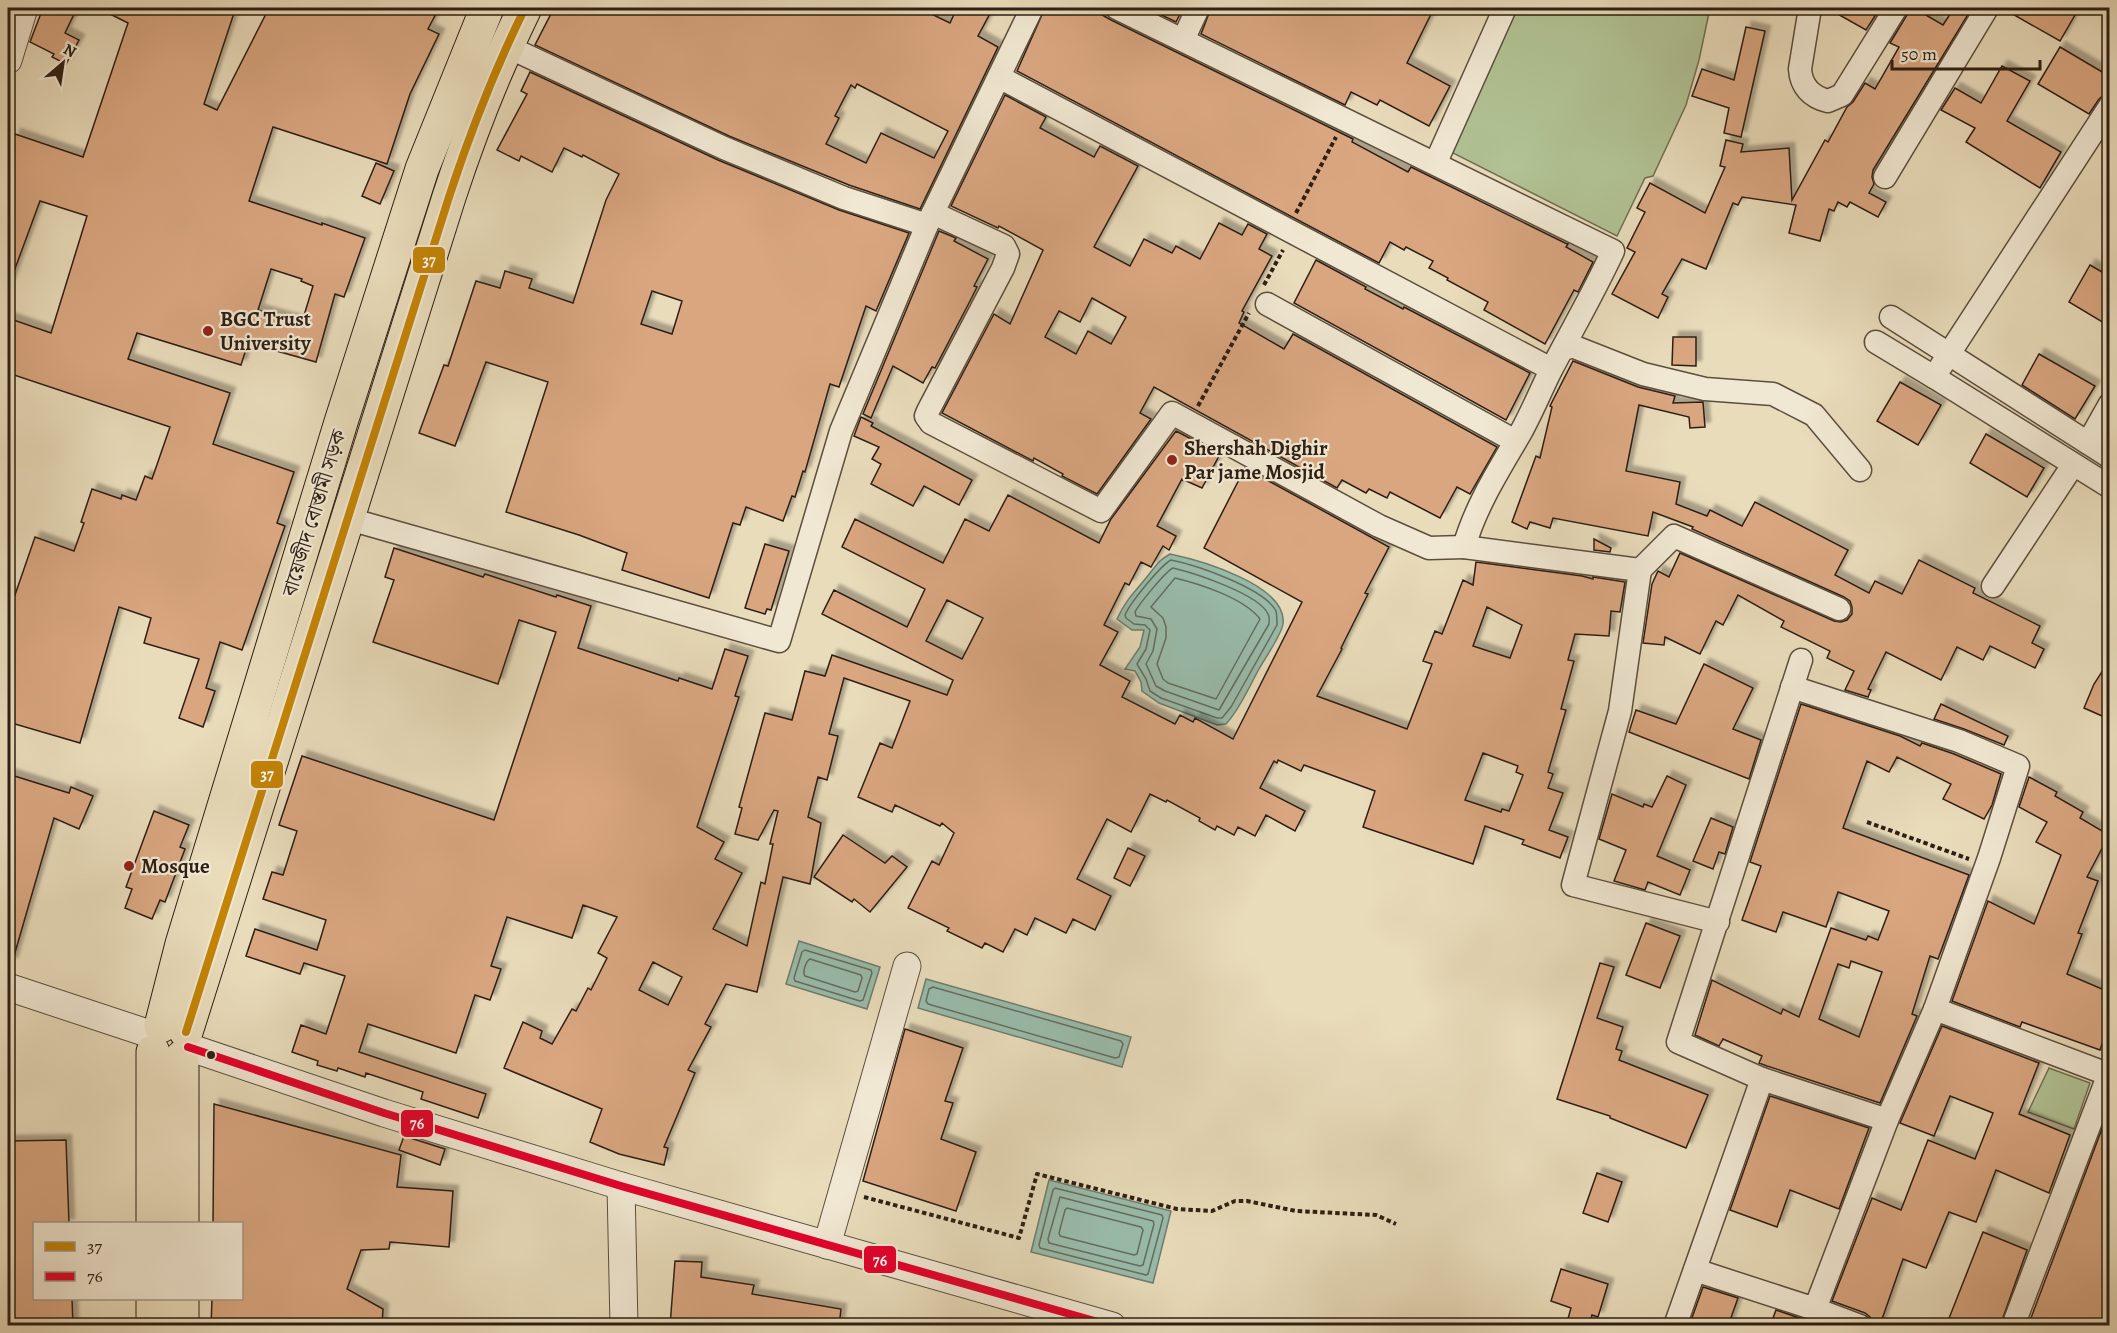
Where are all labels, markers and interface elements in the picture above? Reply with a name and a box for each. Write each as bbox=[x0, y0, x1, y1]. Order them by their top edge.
north arrow bbox=[33, 33, 93, 93]
scale bar bbox=[1892, 33, 2040, 71]
text: N bbox=[59, 38, 81, 63]
text: 50 m bbox=[1901, 42, 1937, 66]
line badge: 37 bbox=[412, 246, 446, 274]
text: 37 bbox=[422, 250, 436, 272]
place label: BGC Trust University bbox=[220, 305, 312, 357]
marker: BGC Trust University bbox=[201, 324, 215, 338]
street label: বায়েজীদ বোস্তামী সড়ক bbox=[275, 425, 353, 601]
place label: Shershah Dighir Par jame Mosjid bbox=[1184, 434, 1328, 486]
marker: Shershah Dighir Par jame Mosjid bbox=[1165, 453, 1179, 467]
line badge: 37 bbox=[250, 760, 284, 789]
text: 37 bbox=[260, 764, 274, 786]
place label: Mosque bbox=[141, 852, 210, 880]
marker: Mosque bbox=[122, 859, 136, 873]
unlabelled marker bbox=[205, 1049, 217, 1061]
line badge: 76 bbox=[400, 1109, 434, 1138]
text: 76 bbox=[410, 1113, 425, 1135]
legend bbox=[33, 1222, 243, 1300]
text: 37 bbox=[87, 1234, 102, 1258]
line badge: 76 bbox=[863, 1245, 897, 1274]
text: 76 bbox=[873, 1250, 888, 1272]
text: 76 bbox=[87, 1264, 103, 1288]

